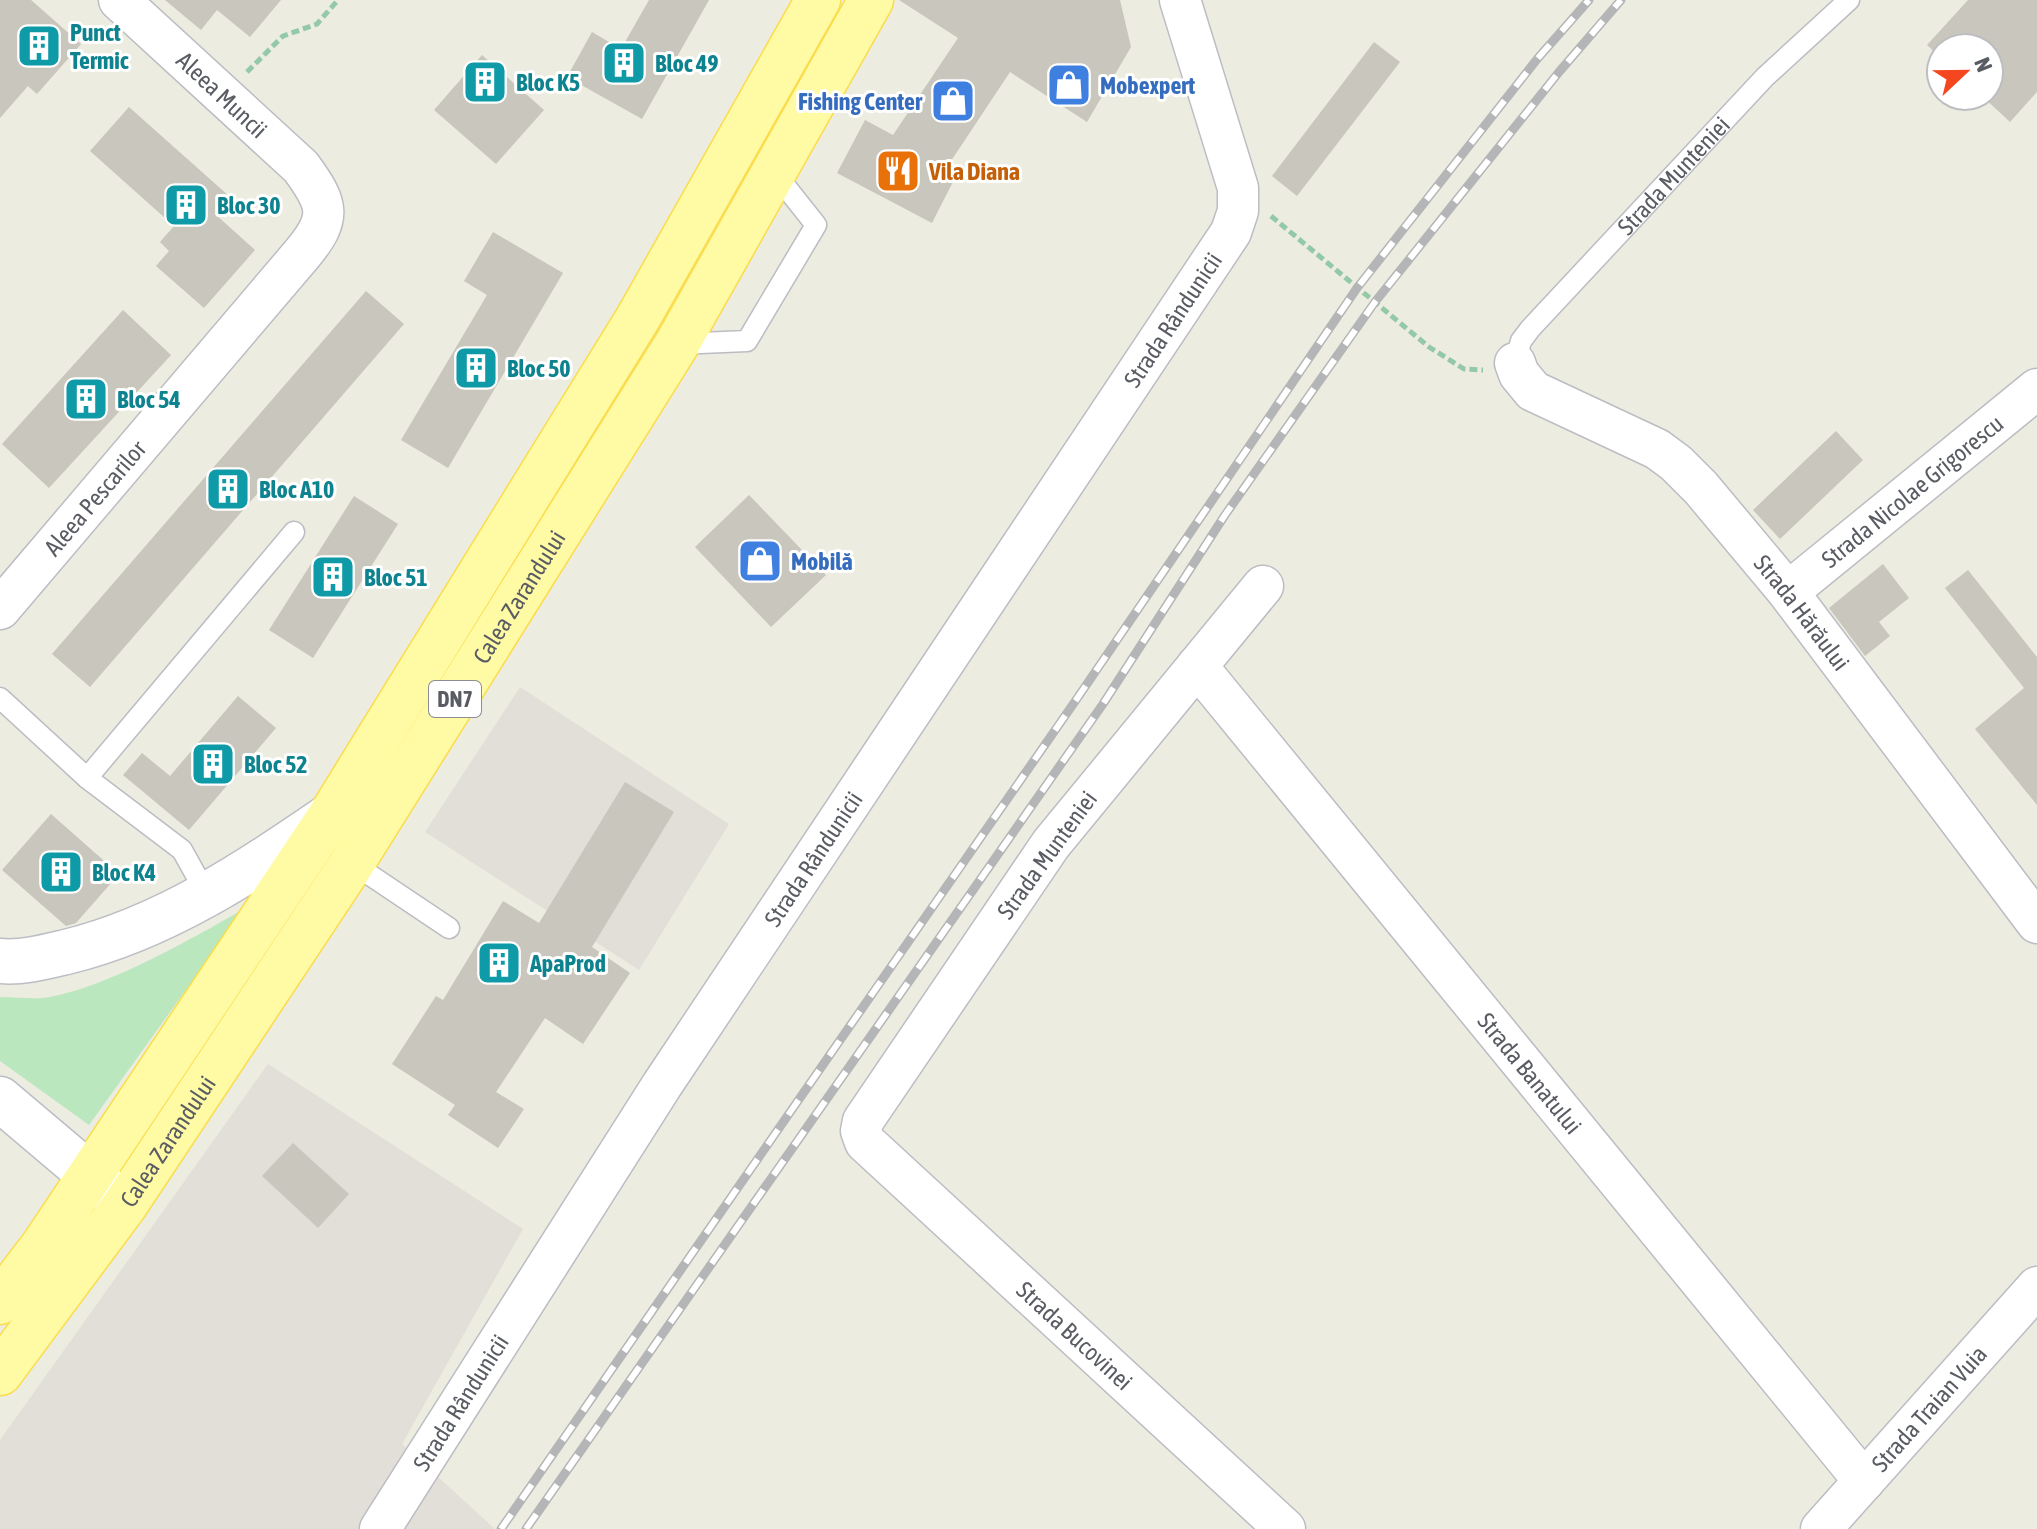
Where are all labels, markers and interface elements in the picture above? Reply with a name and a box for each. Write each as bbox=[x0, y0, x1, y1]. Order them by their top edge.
place label: Punct Termic bbox=[70, 19, 129, 74]
building icon: Punct Termic bbox=[15, 22, 63, 70]
north arrow bbox=[1925, 32, 2005, 112]
building icon: Bloc 49 bbox=[600, 39, 648, 87]
street label: Aleea Muncii bbox=[171, 47, 273, 143]
place label: Bloc 49 bbox=[655, 50, 719, 77]
text: N bbox=[1969, 54, 1998, 75]
building icon: Bloc K5 bbox=[461, 58, 509, 106]
shop icon: Mobexpert bbox=[1045, 61, 1093, 109]
place label: Bloc K5 bbox=[516, 69, 580, 96]
place label: Mobexpert bbox=[1100, 72, 1195, 99]
shop icon: Fishing Center bbox=[929, 77, 977, 125]
place label: Fishing Center bbox=[798, 88, 923, 115]
street label: Strada Munteniei bbox=[1612, 111, 1735, 240]
restaurant icon: Vila Diana bbox=[874, 147, 922, 195]
place label: Vila Diana bbox=[928, 158, 1020, 185]
building icon: Bloc 30 bbox=[162, 181, 210, 229]
place label: Bloc 30 bbox=[217, 192, 281, 219]
street label: Strada Rândunicii bbox=[1118, 247, 1227, 392]
building icon: Bloc 50 bbox=[452, 344, 500, 392]
place label: Bloc 50 bbox=[507, 355, 571, 382]
building icon: Bloc 54 bbox=[62, 375, 110, 423]
place label: Bloc 54 bbox=[117, 386, 181, 413]
street label: Strada Nicolae Grigorescu bbox=[1816, 409, 2008, 573]
street label: Aleea Pescarilor bbox=[38, 434, 152, 561]
building icon: Bloc A10 bbox=[204, 465, 252, 513]
place label: Bloc A10 bbox=[259, 476, 334, 503]
street label: Calea Zarandului bbox=[467, 525, 570, 668]
shop icon: Mobilă bbox=[736, 537, 784, 585]
place label: Mobilă bbox=[791, 548, 853, 575]
street label: Strada Hărăului bbox=[1749, 549, 1855, 675]
building icon: Bloc 51 bbox=[309, 553, 357, 601]
place label: Bloc 51 bbox=[364, 564, 428, 591]
road number: DN7 bbox=[429, 681, 481, 717]
building icon: Bloc 52 bbox=[189, 740, 237, 788]
place label: Bloc 52 bbox=[244, 751, 308, 778]
street label: Strada Munteniei bbox=[992, 786, 1102, 924]
street label: Strada Rândunicii bbox=[759, 787, 867, 931]
building icon: Bloc K4 bbox=[37, 848, 85, 896]
place label: Bloc K4 bbox=[92, 859, 156, 886]
building icon: ApaProd bbox=[475, 939, 523, 987]
place label: ApaProd bbox=[529, 950, 606, 977]
street label: Strada Banatului bbox=[1473, 1007, 1587, 1139]
street label: Calea Zarandului bbox=[114, 1071, 220, 1212]
street label: Strada Bucovinei bbox=[1012, 1276, 1138, 1395]
street label: Strada Rândunicii bbox=[407, 1329, 514, 1475]
street label: Strada Traian Vuia bbox=[1866, 1340, 1992, 1476]

